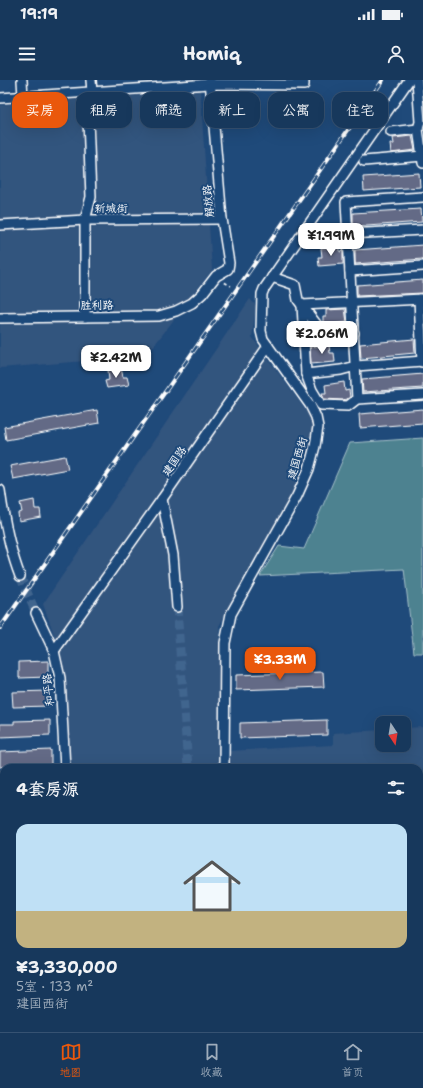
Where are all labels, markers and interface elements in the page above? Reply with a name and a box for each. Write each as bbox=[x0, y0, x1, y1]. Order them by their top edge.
text: 19:19 bbox=[20, 4, 58, 24]
text: Homiq bbox=[183, 42, 240, 66]
icon: menu bbox=[16, 43, 38, 65]
icon: person bbox=[385, 43, 407, 65]
chip: 买房 bbox=[12, 92, 68, 128]
chip: 租房 bbox=[76, 92, 132, 128]
chip: 筛选 bbox=[140, 92, 196, 128]
chip: 新上 bbox=[204, 92, 260, 128]
chip: 公寓 bbox=[268, 92, 324, 128]
chip: 住宅 bbox=[332, 92, 388, 128]
street label: 解放路 bbox=[200, 184, 217, 218]
street label: 新城街 bbox=[95, 201, 128, 216]
pin: ¥1.99M bbox=[298, 223, 364, 257]
text: ¥1.99M bbox=[307, 227, 355, 244]
street label: 胜利路 bbox=[80, 298, 114, 313]
pin: ¥2.06M bbox=[289, 321, 355, 355]
text: ¥2.06M bbox=[296, 325, 348, 342]
pin: ¥2.42M bbox=[83, 345, 149, 379]
text: ¥2.42M bbox=[90, 349, 142, 366]
street label: 建国西街 bbox=[284, 434, 311, 481]
street label: 建国路 bbox=[159, 443, 190, 479]
pin: ¥3.33M bbox=[247, 647, 313, 681]
text: ¥3.33M bbox=[254, 651, 306, 668]
street label: 和平路 bbox=[39, 673, 58, 707]
north arrow bbox=[375, 716, 411, 752]
map controls bbox=[375, 716, 411, 752]
icon: filters bbox=[385, 777, 407, 799]
text: 4套房源 bbox=[16, 778, 79, 800]
icon: home bbox=[176, 850, 248, 922]
text: ¥3,330,000 bbox=[16, 956, 118, 978]
text: 5室 · 133 m² bbox=[16, 978, 93, 995]
text: 建国西街 bbox=[16, 995, 68, 1012]
tab: 地图 bbox=[60, 1041, 82, 1080]
tab: 收藏 bbox=[201, 1041, 223, 1080]
tab: 首页 bbox=[342, 1041, 364, 1080]

